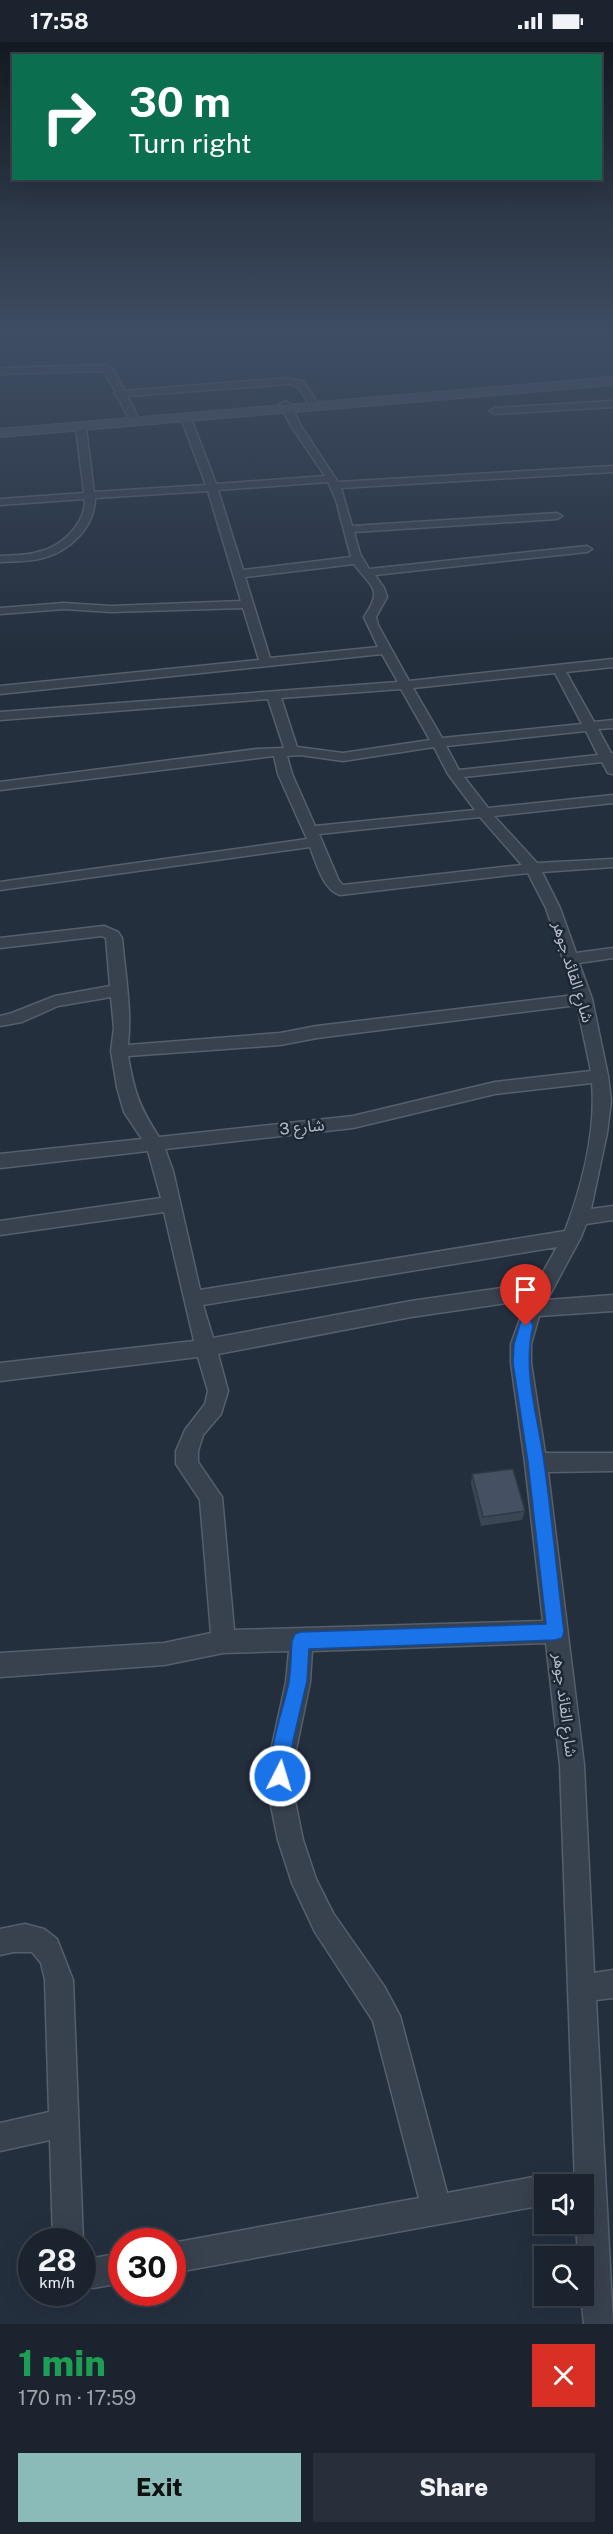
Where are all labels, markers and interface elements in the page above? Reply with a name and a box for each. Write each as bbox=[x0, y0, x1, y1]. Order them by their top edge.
text: 17:58 bbox=[30, 8, 89, 34]
text: 30 m bbox=[129, 77, 231, 126]
icon: right bbox=[30, 78, 108, 156]
text: Turn right bbox=[129, 127, 252, 159]
street label: شارع القائد جوهر bbox=[545, 918, 597, 1026]
street label: شارع 3 bbox=[279, 1115, 326, 1142]
pin bbox=[500, 1264, 551, 1326]
icon: arrive bbox=[509, 1273, 542, 1306]
street label: شارع القائد جوهر bbox=[546, 1651, 581, 1759]
position arrow bbox=[248, 1744, 312, 1808]
map controls bbox=[534, 2174, 594, 2306]
button: sound bbox=[534, 2174, 594, 2234]
speed limit sign: 30 bbox=[108, 2228, 186, 2306]
text: 28 bbox=[37, 2242, 77, 2278]
button: search bbox=[534, 2246, 594, 2306]
text: km/h bbox=[39, 2274, 75, 2291]
text: 1 min bbox=[18, 2342, 106, 2384]
button: close bbox=[532, 2344, 595, 2407]
text: 170 m · 17:59 bbox=[18, 2386, 136, 2410]
button: Exit bbox=[18, 2453, 301, 2522]
button: Share bbox=[313, 2453, 595, 2522]

